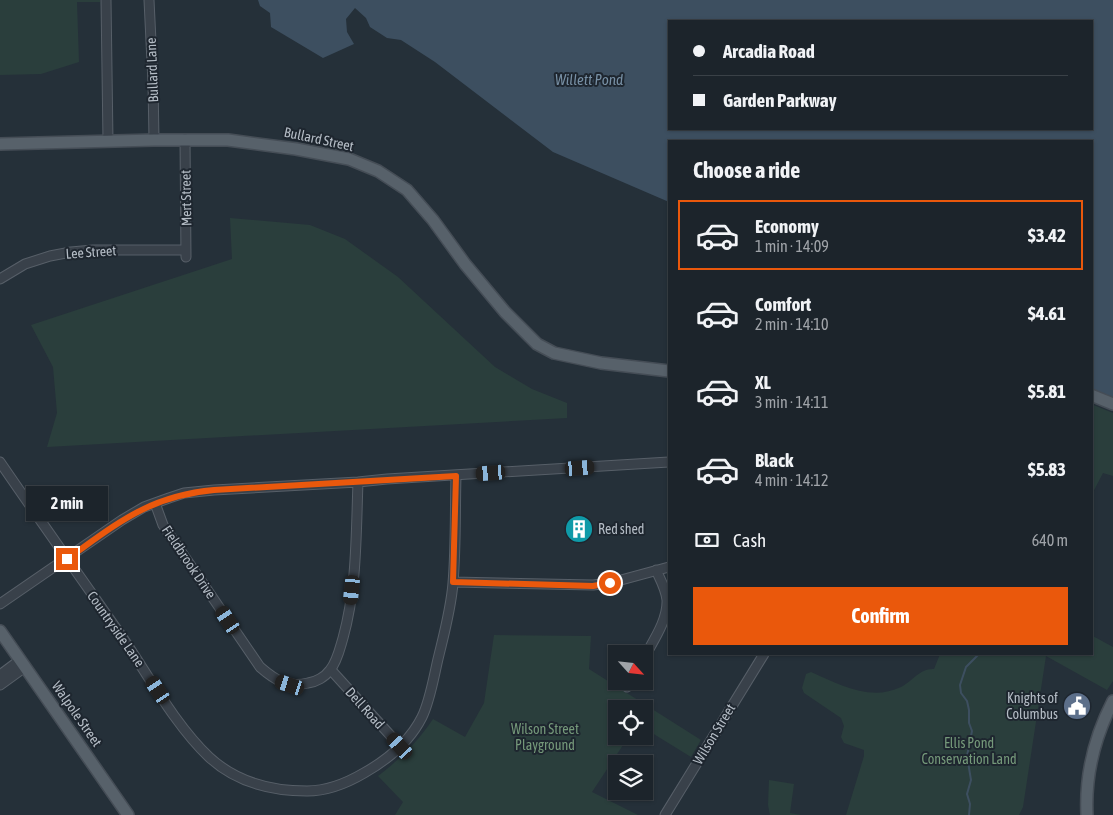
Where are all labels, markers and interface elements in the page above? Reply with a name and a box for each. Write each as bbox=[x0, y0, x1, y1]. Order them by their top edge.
street label: Bullard Lane bbox=[143, 37, 161, 103]
text: Arcadia Road bbox=[723, 40, 815, 62]
water label: Willett Pond bbox=[555, 71, 623, 88]
text: Garden Parkway bbox=[723, 89, 837, 111]
street label: Bullard Street bbox=[283, 124, 355, 154]
text: Choose a ride bbox=[693, 157, 800, 183]
street label: Mert Street bbox=[178, 170, 194, 226]
icon: car bbox=[695, 213, 740, 258]
text: Economy bbox=[755, 215, 819, 237]
text: $3.42 bbox=[1028, 224, 1066, 246]
text: 1 min · 14:09 bbox=[755, 237, 829, 255]
street label: Lee Street bbox=[65, 242, 117, 262]
icon: car bbox=[695, 291, 740, 336]
text: Comfort bbox=[755, 293, 811, 315]
text: $4.61 bbox=[1028, 302, 1066, 324]
text: 2 min · 14:10 bbox=[755, 315, 828, 333]
icon: car bbox=[695, 369, 740, 414]
text: XL bbox=[755, 371, 771, 393]
text: $5.81 bbox=[1028, 380, 1066, 402]
text: 3 min · 14:11 bbox=[755, 393, 828, 411]
icon: car bbox=[695, 447, 740, 492]
text: Black bbox=[755, 449, 793, 471]
text: $5.83 bbox=[1028, 458, 1066, 480]
car bbox=[564, 459, 595, 477]
car bbox=[475, 464, 506, 482]
text: 4 min · 14:12 bbox=[755, 471, 828, 489]
callout: 2 min bbox=[26, 486, 108, 522]
text: 2 min bbox=[51, 494, 83, 512]
building icon: Red shed bbox=[564, 514, 594, 544]
place label: Red shed bbox=[598, 521, 645, 537]
street label: Fieldbrook Drive bbox=[159, 522, 219, 602]
icon: cash bbox=[693, 526, 721, 554]
text: Cash bbox=[733, 529, 766, 551]
text: 640 m bbox=[1032, 531, 1068, 549]
route end bbox=[56, 548, 78, 570]
route start bbox=[599, 572, 621, 594]
car bbox=[342, 574, 361, 606]
button: Confirm bbox=[693, 587, 1068, 645]
street label: Countryside Lane bbox=[84, 588, 148, 670]
car bbox=[213, 603, 242, 637]
north arrow bbox=[608, 645, 652, 690]
map controls bbox=[608, 645, 653, 800]
car bbox=[143, 673, 172, 707]
car bbox=[273, 673, 306, 697]
street label: Walpole Street bbox=[49, 678, 105, 750]
street label: Dell Road bbox=[342, 684, 388, 732]
place label: Knights of Columbus bbox=[1006, 690, 1058, 722]
public building icon: Knights of Columbus bbox=[1062, 691, 1092, 721]
button: locate bbox=[608, 700, 653, 745]
street label: Wilson Street bbox=[690, 701, 738, 767]
park label: Wilson Street Playground bbox=[511, 721, 579, 753]
car bbox=[384, 730, 415, 762]
park label: Ellis Pond Conservation Land bbox=[921, 735, 1017, 767]
button: layers bbox=[608, 755, 653, 800]

